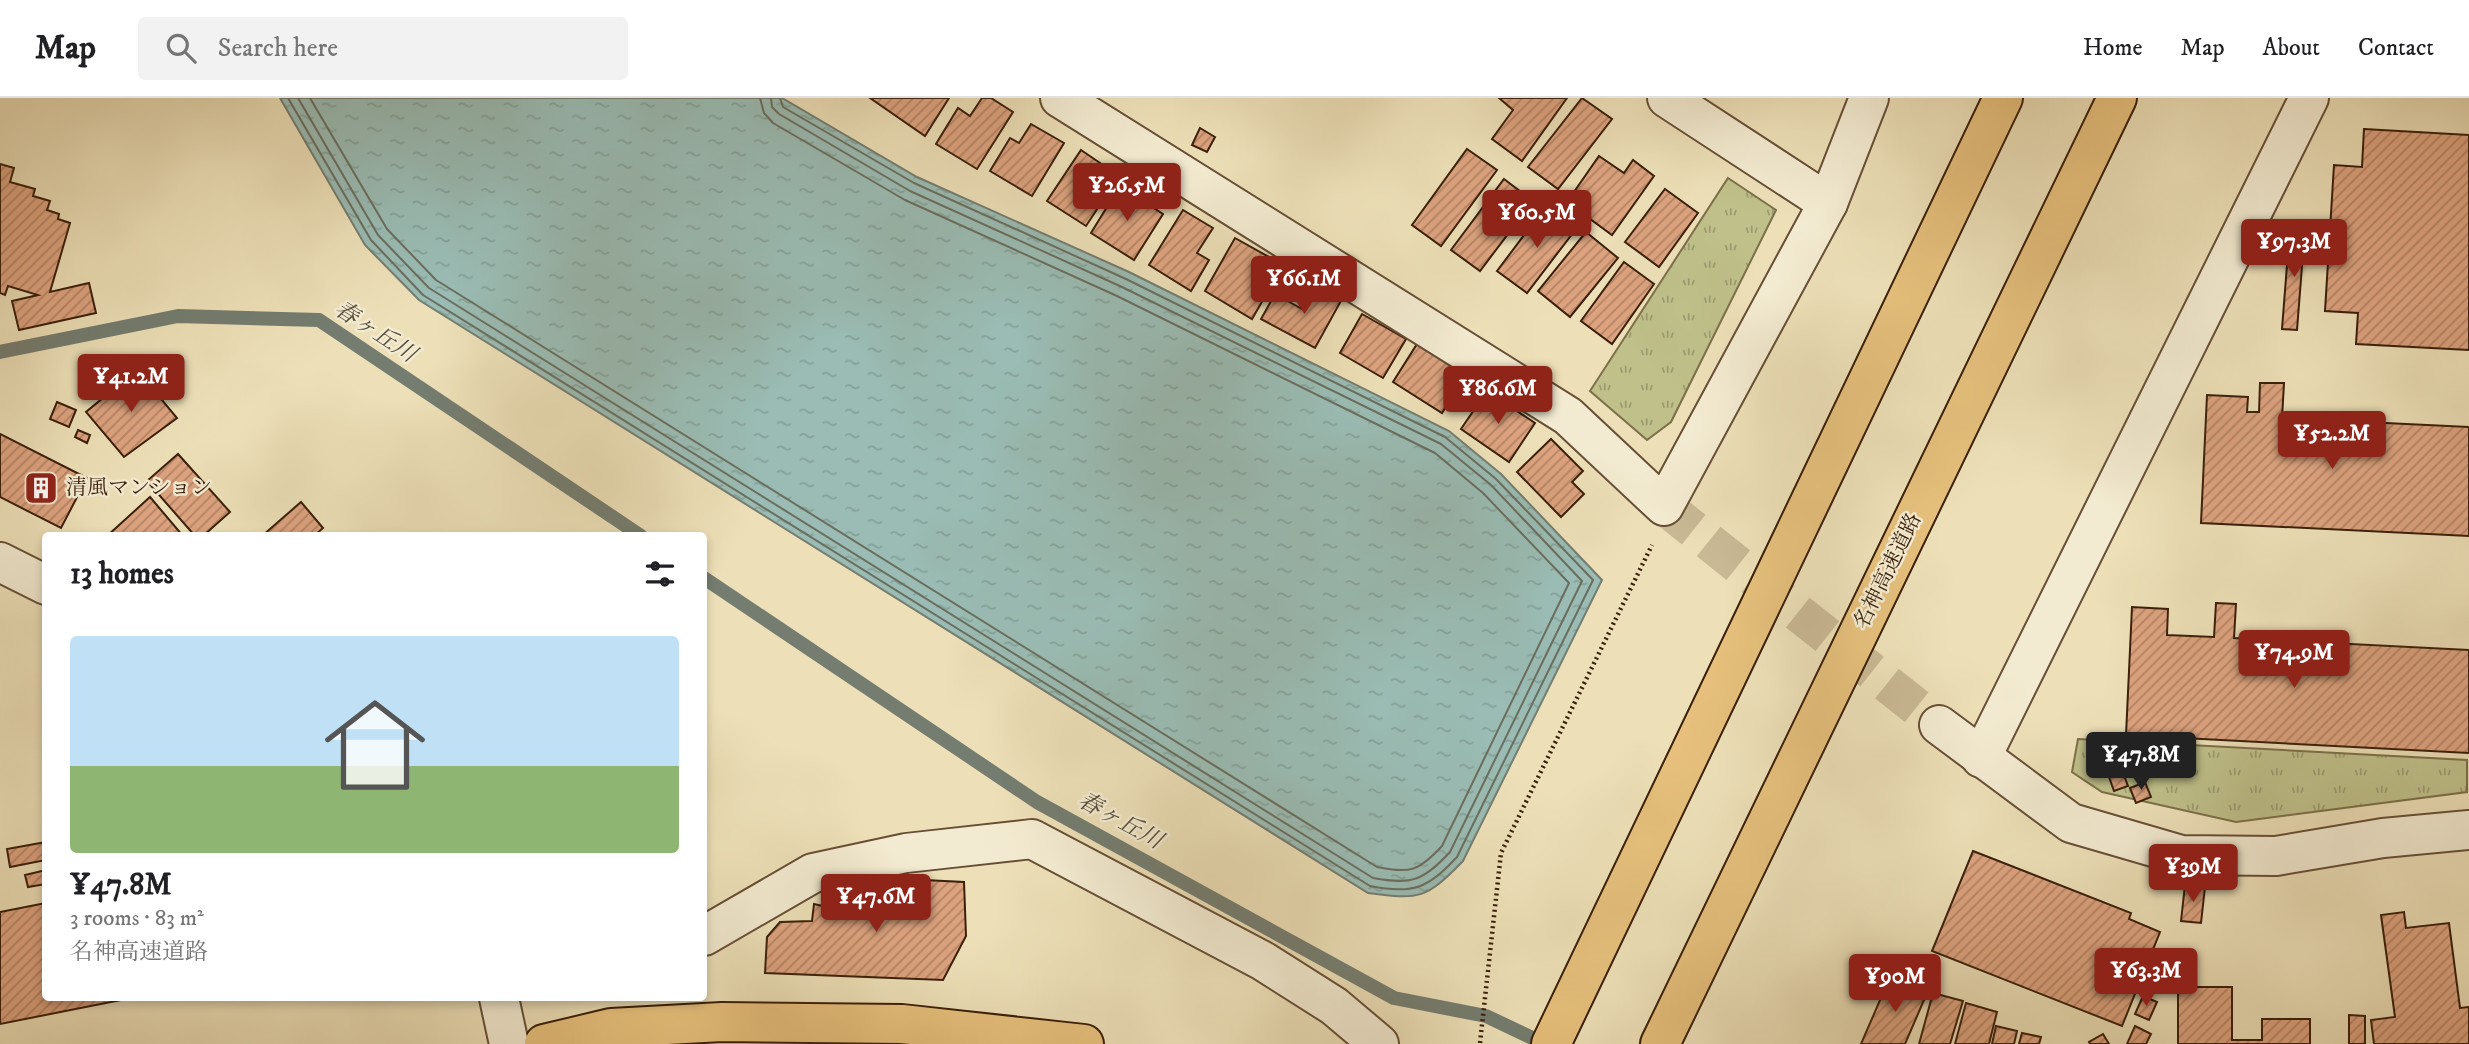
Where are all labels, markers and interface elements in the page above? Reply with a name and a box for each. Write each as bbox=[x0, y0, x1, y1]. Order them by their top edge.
search box bbox=[138, 17, 628, 80]
text: Map bbox=[35, 28, 96, 69]
icon: search bbox=[162, 29, 200, 67]
text: Search here bbox=[218, 32, 338, 65]
text: Home bbox=[2083, 33, 2142, 63]
text: Map bbox=[2180, 33, 2225, 63]
text: About bbox=[2263, 33, 2320, 63]
text: Contact bbox=[2358, 33, 2434, 63]
pin: ¥26.5M bbox=[1070, 164, 1184, 223]
text: ¥26.5M bbox=[1089, 171, 1165, 200]
pin: ¥60.5M bbox=[1480, 190, 1594, 250]
text: ¥60.5M bbox=[1498, 198, 1576, 227]
pin: ¥97.3M bbox=[2237, 220, 2351, 279]
text: ¥97.3M bbox=[2257, 227, 2331, 256]
pin: ¥66.1M bbox=[1247, 256, 1361, 316]
text: ¥66.1M bbox=[1267, 264, 1341, 293]
water label: 春ヶ丘川 bbox=[329, 295, 424, 371]
pin: ¥41.2M bbox=[74, 354, 188, 414]
text: ¥41.2M bbox=[94, 362, 168, 391]
pin: ¥86.6M bbox=[1441, 366, 1555, 426]
text: ¥86.6M bbox=[1459, 374, 1537, 403]
pin: ¥52.2M bbox=[2275, 412, 2389, 471]
text: ¥52.2M bbox=[2294, 419, 2370, 448]
building icon: 清風マンション bbox=[22, 469, 60, 507]
place label: 清風マンション bbox=[66, 475, 212, 501]
street label: 名神高速道路 bbox=[1849, 509, 1927, 633]
icon: filters bbox=[641, 555, 679, 593]
text: 13 homes bbox=[70, 556, 174, 593]
pin: ¥74.9M bbox=[2237, 630, 2351, 690]
text: ¥74.9M bbox=[2255, 638, 2333, 667]
icon: home bbox=[312, 682, 438, 808]
pin: ¥47.8M bbox=[2084, 732, 2198, 792]
text: ¥47.8M bbox=[2102, 740, 2180, 769]
water label: 春ヶ丘川 bbox=[1073, 786, 1170, 857]
pin: ¥39M bbox=[2152, 844, 2234, 904]
text: ¥39M bbox=[2165, 852, 2221, 881]
text: ¥47.8M bbox=[70, 867, 172, 904]
pin: ¥47.6M bbox=[819, 874, 933, 934]
text: ¥47.6M bbox=[837, 882, 915, 911]
text: 3 rooms · 83 m² bbox=[70, 904, 204, 933]
text: 名神高速道路 bbox=[70, 938, 208, 967]
pin: ¥63.3M bbox=[2089, 948, 2203, 1008]
pin: ¥90M bbox=[1854, 954, 1936, 1014]
text: ¥63.3M bbox=[2110, 956, 2182, 985]
text: ¥90M bbox=[1865, 962, 1925, 991]

